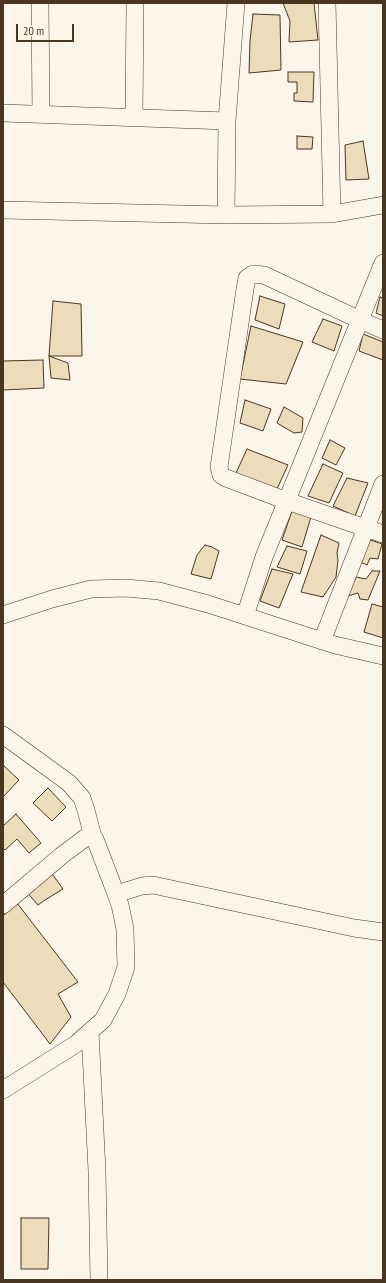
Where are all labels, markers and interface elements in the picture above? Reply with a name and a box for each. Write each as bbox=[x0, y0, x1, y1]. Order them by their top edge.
scale bar bbox=[18, 16, 76, 42]
text: 20 m bbox=[23, 23, 44, 38]

